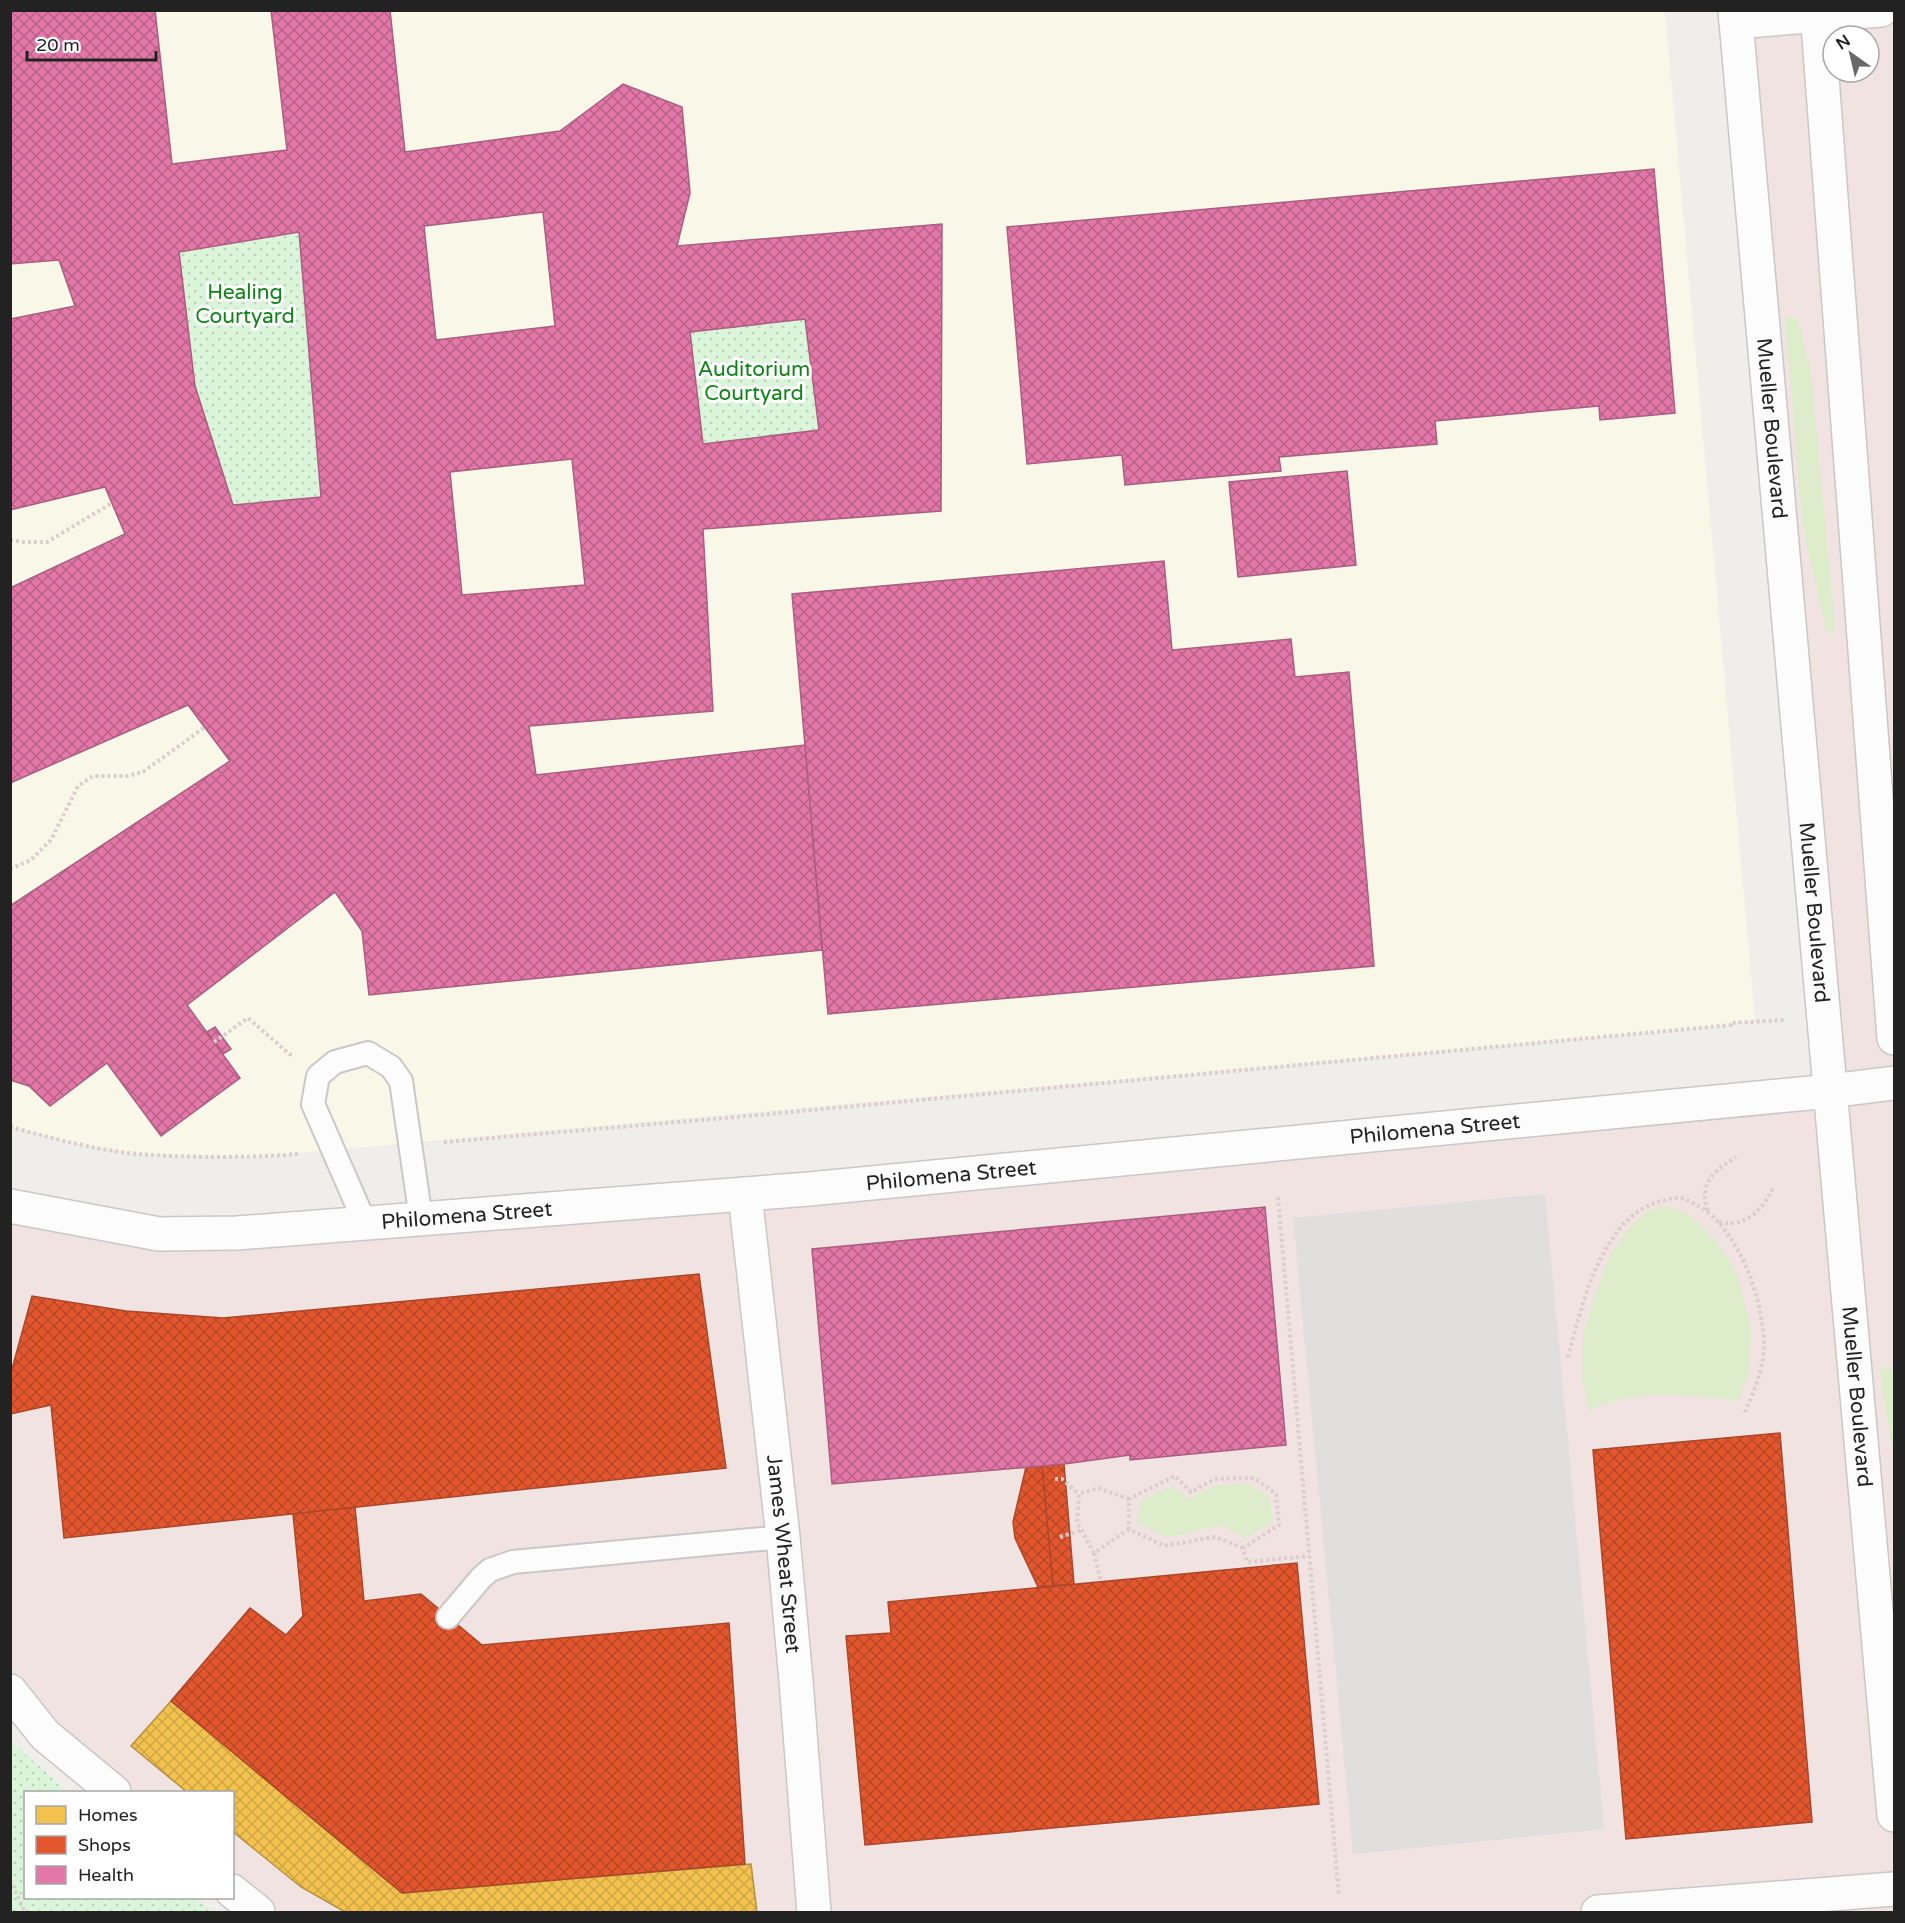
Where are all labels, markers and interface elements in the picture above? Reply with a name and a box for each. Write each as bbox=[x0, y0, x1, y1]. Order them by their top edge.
scale bar bbox=[27, 24, 156, 62]
north arrow bbox=[1821, 24, 1881, 84]
text: N bbox=[1832, 31, 1854, 54]
text: 20 m bbox=[36, 34, 80, 56]
park label: Healing Courtyard bbox=[195, 280, 295, 329]
street label: Mueller Boulevard bbox=[1751, 337, 1792, 520]
park label: Auditorium Courtyard bbox=[698, 357, 810, 406]
street label: Mueller Boulevard bbox=[1794, 821, 1835, 1004]
street label: Philomena Street bbox=[1348, 1108, 1521, 1150]
street label: Philomena Street bbox=[865, 1155, 1038, 1196]
street label: Philomena Street bbox=[380, 1196, 553, 1234]
street label: Mueller Boulevard bbox=[1837, 1305, 1878, 1488]
street label: James Wheat Street bbox=[761, 1453, 806, 1654]
legend bbox=[24, 1791, 234, 1899]
text: Homes bbox=[78, 1804, 138, 1826]
text: Shops bbox=[78, 1834, 131, 1856]
text: Health bbox=[78, 1864, 134, 1886]

